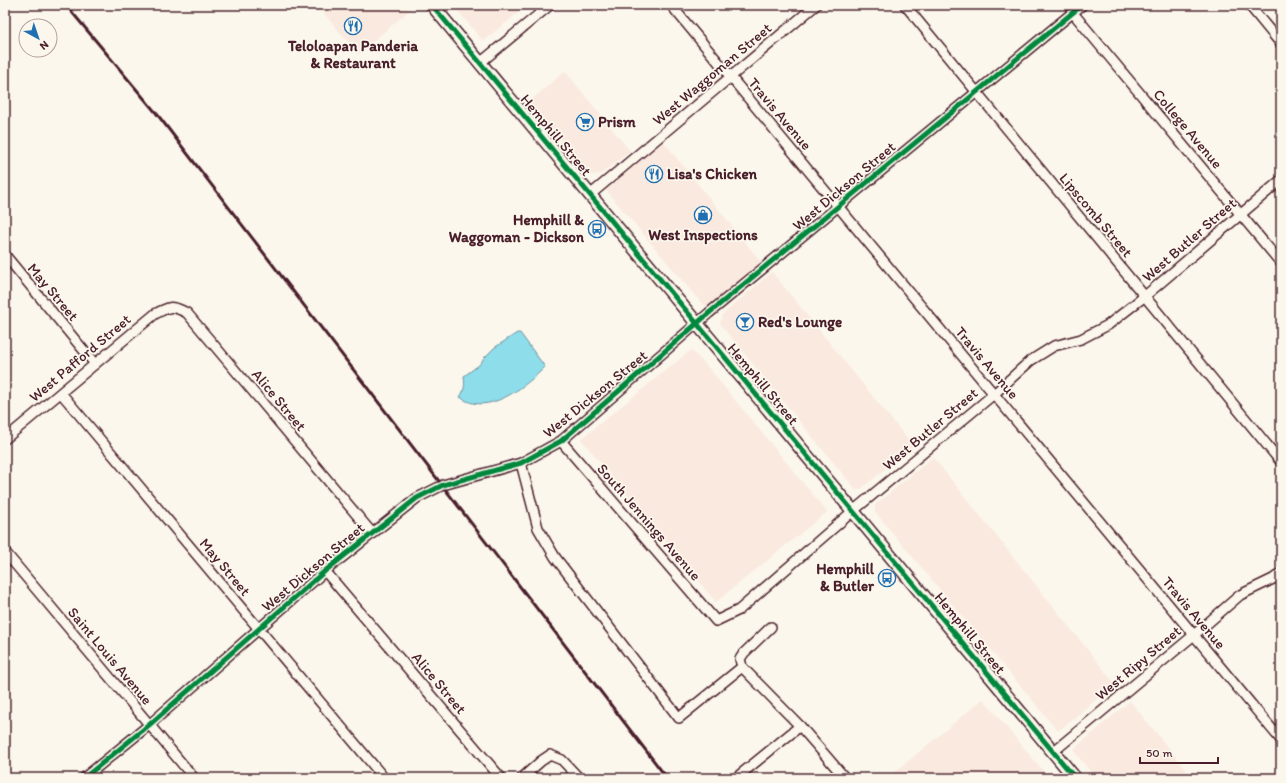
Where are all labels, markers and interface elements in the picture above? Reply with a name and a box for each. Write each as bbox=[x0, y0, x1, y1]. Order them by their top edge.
restaurant icon: Teloloapan Panderia & Restaurant bbox=[343, 16, 363, 36]
north arrow bbox=[18, 18, 58, 58]
street label: West Waggoman Street bbox=[649, 19, 775, 129]
place label: Teloloapan Panderia & Restaurant bbox=[287, 37, 418, 72]
text: N bbox=[37, 38, 51, 53]
street label: Travis Avenue bbox=[745, 74, 815, 154]
street label: College Avenue bbox=[1150, 86, 1226, 172]
street label: Hemphill Street bbox=[517, 90, 596, 180]
supermarket icon: Prism bbox=[575, 112, 595, 132]
place label: Prism bbox=[598, 113, 636, 131]
street label: West Dickson Street bbox=[789, 137, 899, 234]
restaurant icon: Lisa's Chicken bbox=[644, 164, 664, 184]
place label: Lisa's Chicken bbox=[667, 165, 758, 183]
street label: Lipscomb Street bbox=[1056, 169, 1137, 261]
street label: West Butler Street bbox=[1138, 194, 1240, 286]
shop icon: West Inspections bbox=[693, 205, 713, 225]
place label: Hemphill & Waggoman - Dickson bbox=[449, 211, 585, 247]
bus stop icon: Hemphill & Waggoman - Dickson bbox=[587, 219, 607, 239]
place label: West Inspections bbox=[648, 226, 758, 245]
street label: May Street bbox=[24, 259, 83, 325]
street label: West Pafford Street bbox=[26, 310, 135, 406]
bar icon: Red's Lounge bbox=[735, 312, 755, 332]
place label: Red's Lounge bbox=[758, 313, 842, 332]
street label: Travis Avenue bbox=[952, 323, 1022, 403]
street label: Hemphill Street bbox=[724, 339, 803, 429]
street label: West Dickson Street bbox=[539, 346, 651, 442]
street label: Alice Street bbox=[248, 365, 310, 435]
street label: West Butler Street bbox=[879, 384, 982, 474]
street label: South Jennings Avenue bbox=[593, 460, 705, 584]
street label: West Dickson Street bbox=[258, 518, 368, 615]
street label: May Street bbox=[196, 534, 255, 600]
place label: Hemphill & Butler bbox=[816, 560, 875, 595]
bus stop icon: Hemphill & Butler bbox=[877, 568, 897, 588]
street label: Travis Avenue bbox=[1159, 573, 1229, 653]
street label: Hemphill Street bbox=[931, 588, 1010, 678]
street label: Saint Louis Avenue bbox=[64, 603, 156, 709]
street label: West Ripy Street bbox=[1091, 622, 1185, 704]
street label: Alice Street bbox=[408, 648, 470, 718]
scale bar bbox=[1140, 739, 1218, 765]
text: 50 m bbox=[1146, 746, 1172, 760]

